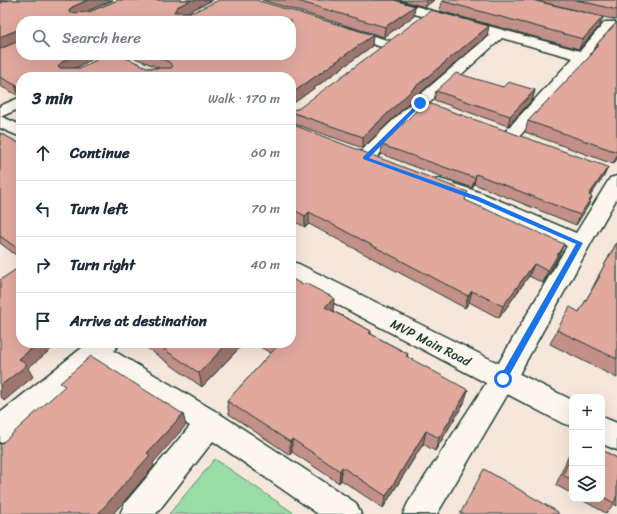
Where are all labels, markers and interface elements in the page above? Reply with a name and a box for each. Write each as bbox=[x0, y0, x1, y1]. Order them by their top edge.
search box bbox=[16, 16, 296, 60]
text: Search here bbox=[62, 25, 141, 51]
icon: search bbox=[30, 27, 52, 49]
text: 3 min bbox=[32, 83, 73, 113]
text: Walk · 170 m bbox=[208, 87, 280, 110]
route end bbox=[411, 94, 429, 112]
text: Continue bbox=[70, 140, 130, 166]
text: 60 m bbox=[251, 141, 280, 164]
icon: ahead bbox=[32, 142, 54, 164]
text: Turn left bbox=[70, 196, 128, 222]
text: 70 m bbox=[251, 197, 280, 220]
icon: left bbox=[32, 198, 54, 220]
text: Turn right bbox=[70, 252, 135, 278]
text: 40 m bbox=[250, 253, 280, 276]
icon: right bbox=[32, 254, 54, 276]
text: Arrive at destination bbox=[70, 308, 207, 334]
icon: arrive bbox=[32, 310, 54, 332]
street label: MVP Main Road bbox=[386, 312, 476, 373]
route start bbox=[494, 370, 512, 388]
map controls bbox=[569, 394, 605, 502]
button: + bbox=[569, 394, 605, 430]
button: − bbox=[569, 430, 605, 466]
button: layers bbox=[569, 466, 605, 502]

